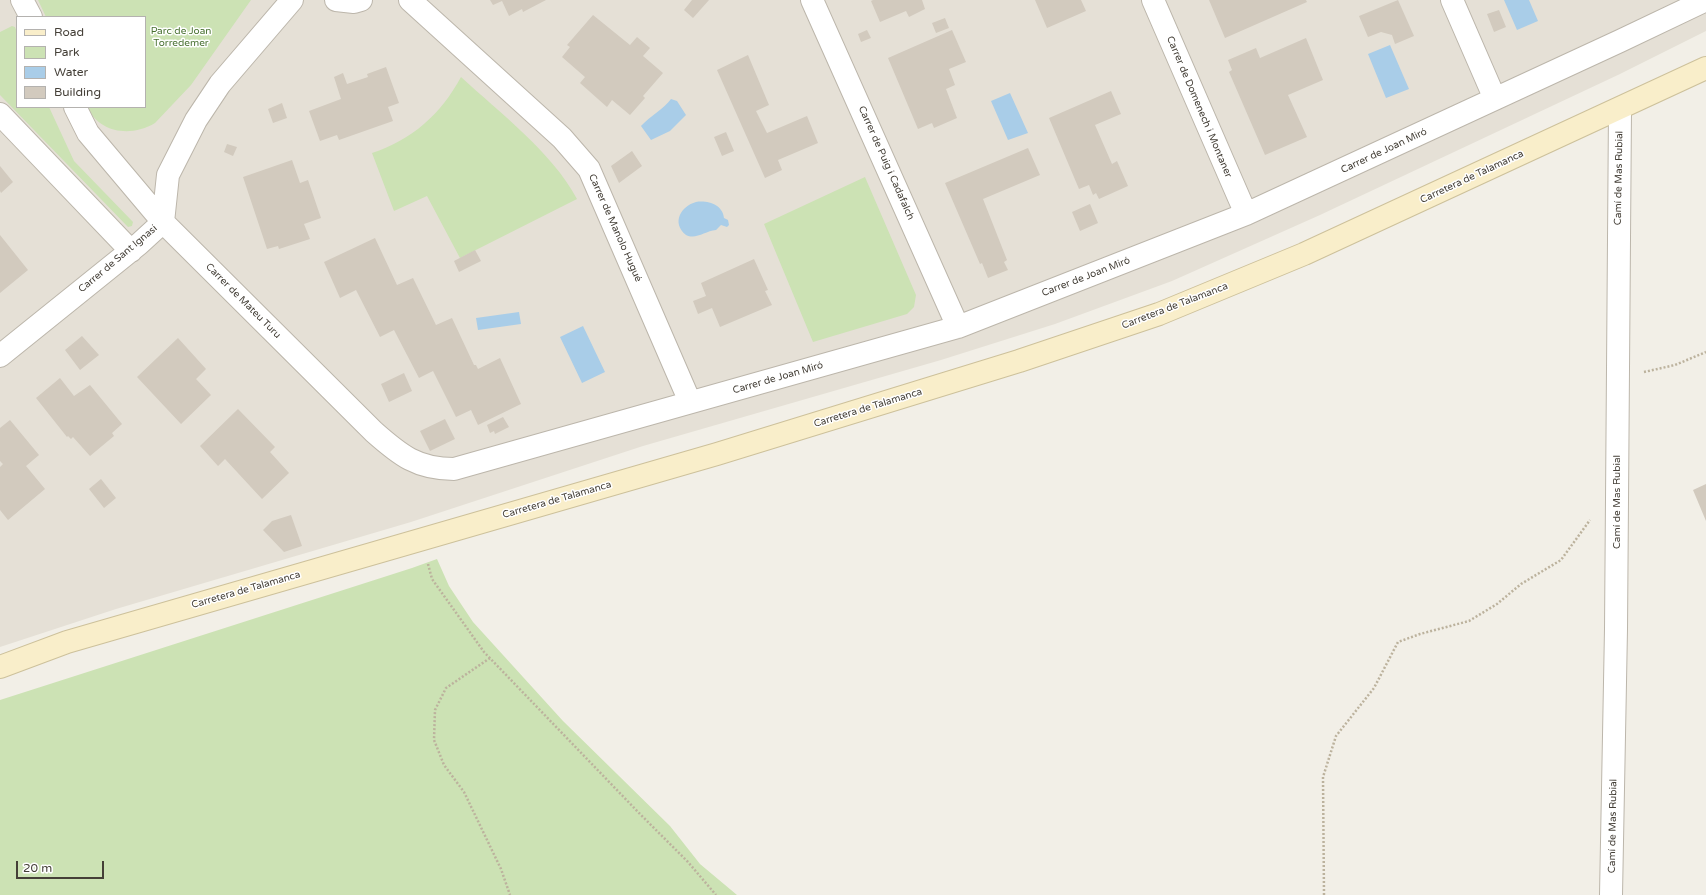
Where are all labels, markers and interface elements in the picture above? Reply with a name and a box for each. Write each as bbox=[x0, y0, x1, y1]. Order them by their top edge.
legend bbox=[16, 16, 146, 108]
text: Road bbox=[54, 25, 84, 39]
park label: Parc de Joan Torredemer bbox=[151, 25, 211, 48]
street label: Carrer de Domenech i Montaner bbox=[1164, 34, 1234, 180]
text: Park bbox=[54, 45, 80, 59]
text: Water bbox=[54, 65, 88, 79]
text: Building bbox=[54, 85, 101, 99]
street label: Carrer de Puig i Cadafalch bbox=[855, 104, 917, 222]
street label: Carrer de Joan Miró bbox=[1339, 126, 1429, 176]
street label: Camí de Mas Rubial bbox=[1612, 131, 1626, 225]
street label: Carretera de Talamanca bbox=[1418, 148, 1526, 206]
street label: Carrer de Manolo Hugué bbox=[586, 172, 644, 284]
street label: Carrer de Sant Ignasi bbox=[76, 223, 160, 295]
street label: Carrer de Joan Miró bbox=[1040, 255, 1132, 299]
street label: Carrer de Mateu Turu bbox=[203, 261, 283, 341]
street label: Carretera de Talamanca bbox=[1120, 280, 1230, 332]
street label: Carrer de Joan Miró bbox=[731, 359, 825, 397]
street label: Carretera de Talamanca bbox=[812, 386, 924, 430]
street label: Camí de Mas Rubial bbox=[1611, 455, 1623, 549]
street label: Carretera de Talamanca bbox=[501, 479, 613, 521]
street label: Carretera de Talamanca bbox=[190, 569, 302, 611]
street label: Camí de Mas Rubial bbox=[1606, 779, 1620, 873]
scale bar bbox=[18, 853, 106, 879]
text: 20 m bbox=[23, 861, 52, 875]

